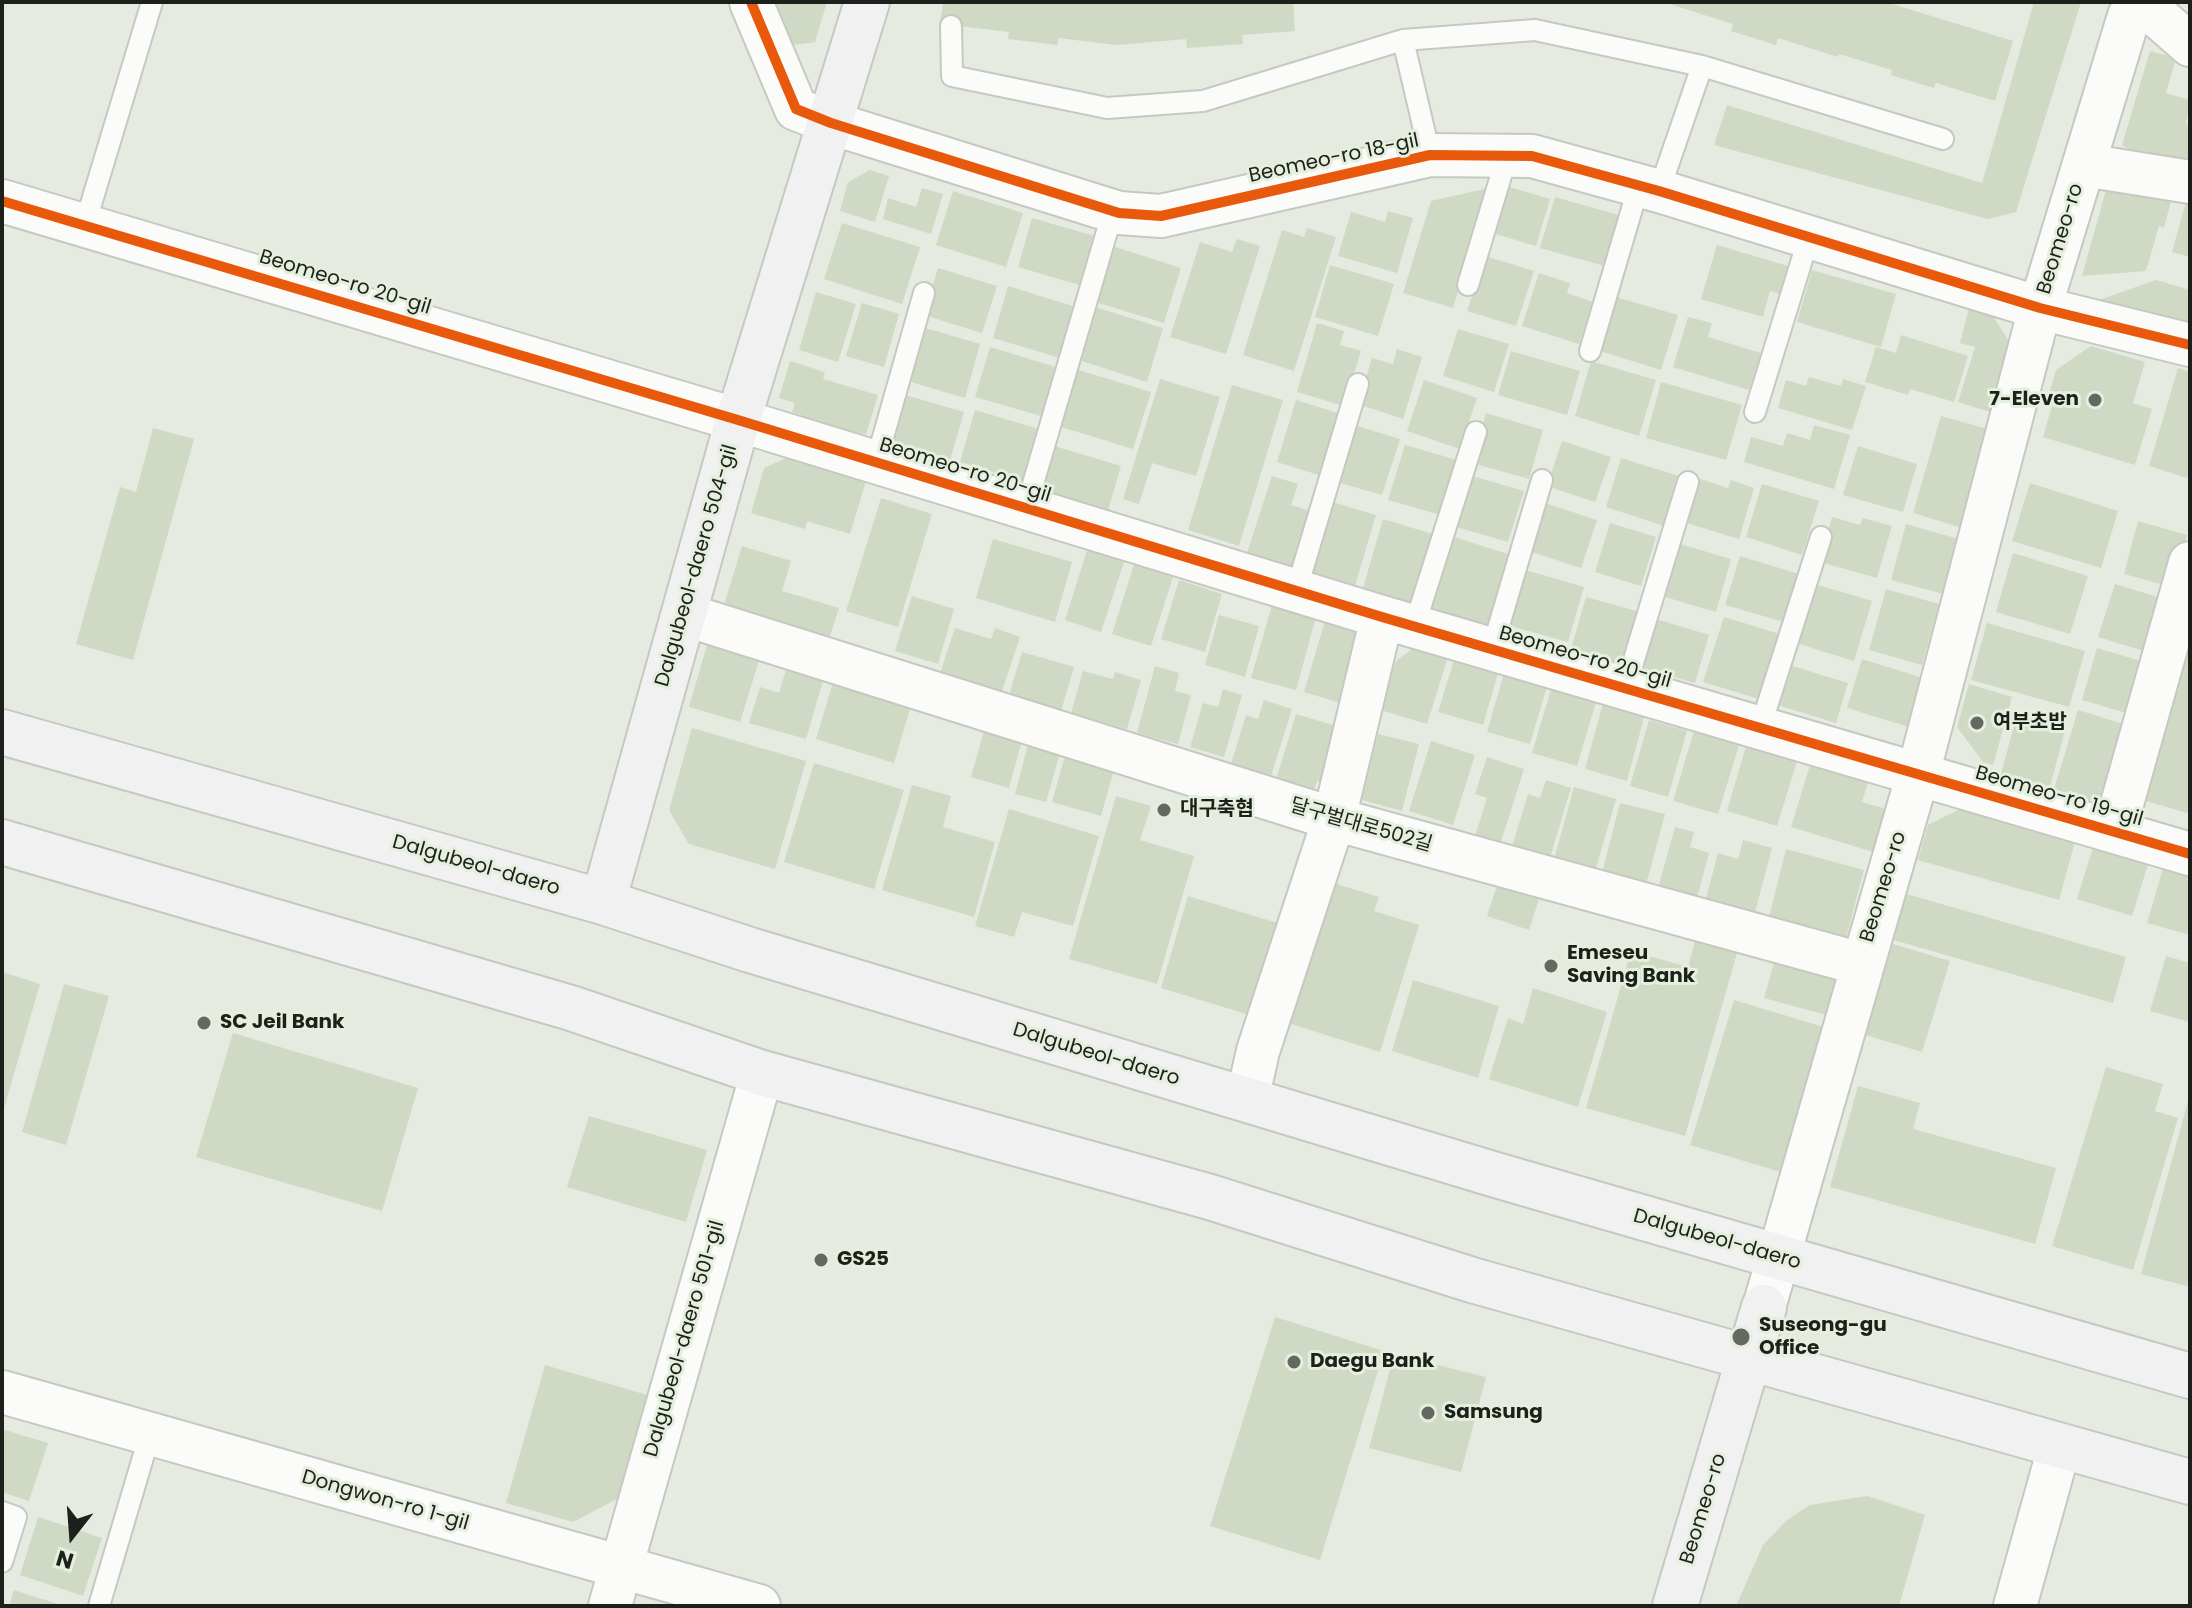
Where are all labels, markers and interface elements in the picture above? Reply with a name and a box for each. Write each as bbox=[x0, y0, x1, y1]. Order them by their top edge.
street label: Beomeo-ro 18-gil bbox=[1247, 129, 1421, 189]
street label: Beomeo-ro bbox=[2033, 181, 2089, 297]
street label: Beomeo-ro 20-gil bbox=[256, 245, 434, 321]
place label: 7-Eleven bbox=[1989, 388, 2079, 412]
marker: 7-Eleven bbox=[2086, 391, 2104, 409]
street label: Beomeo-ro 20-gil bbox=[876, 433, 1054, 509]
street label: Dalgubeol-daero 504-gil bbox=[651, 442, 743, 690]
street label: Beomeo-ro 20-gil bbox=[1496, 622, 1674, 694]
place label: 여부초밥 bbox=[1993, 711, 2067, 735]
marker: 여부초밥 bbox=[1968, 714, 1986, 732]
street label: Beomeo-ro 19-gil bbox=[1972, 762, 2146, 832]
street label: 달구벌대로502길 bbox=[1287, 794, 1435, 858]
place label: 대구축협 bbox=[1180, 798, 1254, 822]
marker: 대구축협 bbox=[1155, 801, 1173, 819]
street label: Beomeo-ro bbox=[1856, 829, 1912, 945]
street label: Dalgubeol-daero bbox=[389, 831, 563, 901]
place label: Emeseu Saving Bank bbox=[1567, 942, 1695, 989]
marker: Emeseu Saving Bank bbox=[1542, 957, 1560, 975]
place label: SC Jeil Bank bbox=[220, 1011, 344, 1035]
marker: SC Jeil Bank bbox=[195, 1014, 213, 1032]
street label: Dalgubeol-daero bbox=[1010, 1018, 1182, 1092]
street label: Dalgubeol-daero bbox=[1630, 1205, 1804, 1275]
street label: Dalgubeol-daero 501-gil bbox=[640, 1218, 730, 1460]
place label: GS25 bbox=[837, 1248, 889, 1272]
marker: GS25 bbox=[812, 1251, 830, 1269]
place label: Suseong-gu Office bbox=[1759, 1314, 1887, 1361]
marker: Suseong-gu Office bbox=[1730, 1326, 1752, 1348]
place label: Daegu Bank bbox=[1310, 1350, 1434, 1374]
marker: Daegu Bank bbox=[1285, 1353, 1303, 1371]
place label: Samsung bbox=[1444, 1401, 1543, 1425]
marker: Samsung bbox=[1419, 1404, 1437, 1422]
street label: Beomeo-ro bbox=[1676, 1451, 1732, 1567]
street label: Dongwon-ro 1-gil bbox=[299, 1466, 471, 1536]
north arrow bbox=[32, 1496, 112, 1576]
text: N bbox=[52, 1542, 77, 1577]

